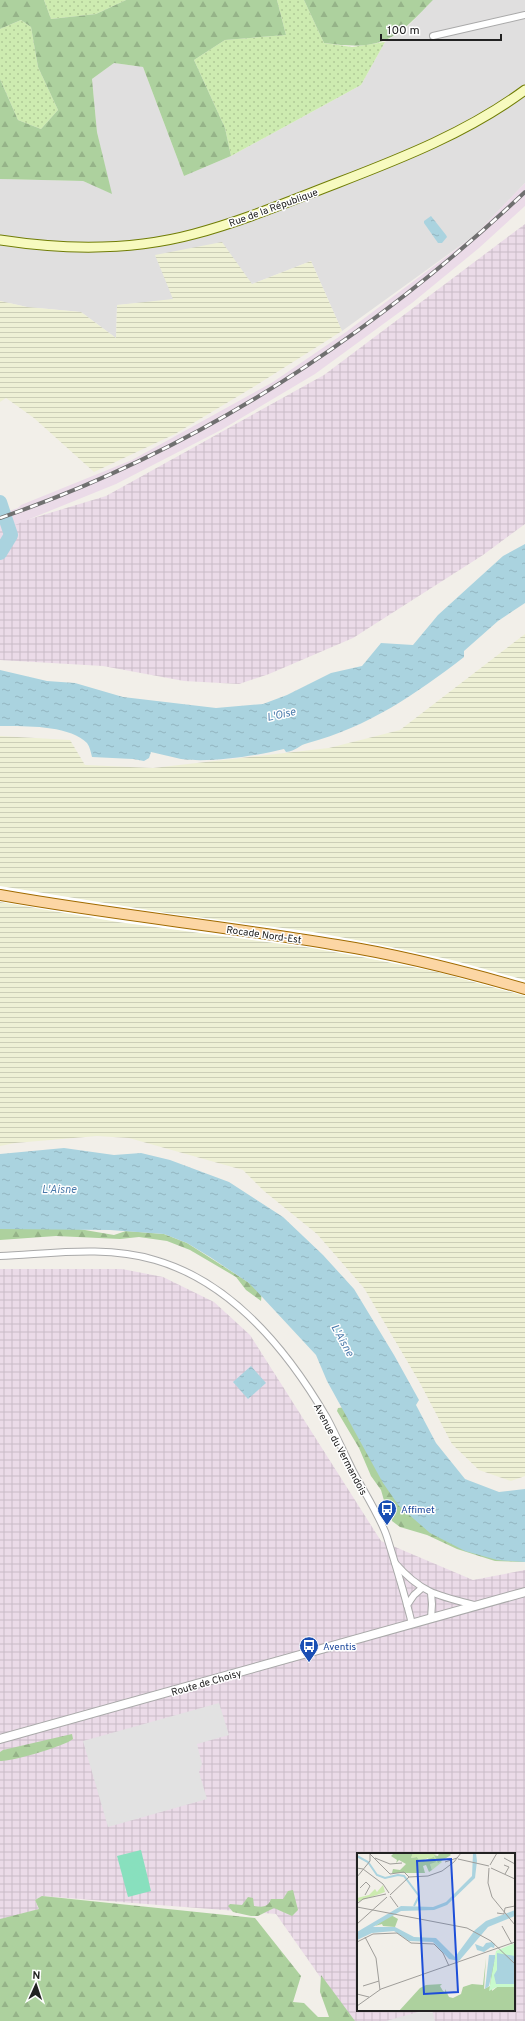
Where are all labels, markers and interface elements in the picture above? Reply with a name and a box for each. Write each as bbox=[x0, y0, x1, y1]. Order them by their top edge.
scale bar bbox=[381, 16, 501, 42]
text: 100 m bbox=[387, 23, 420, 39]
street label: Rue de la République bbox=[227, 186, 320, 231]
water label: L'Oise bbox=[266, 705, 297, 725]
street label: Rocade Nord-Est bbox=[225, 924, 302, 947]
water label: L'Aisne bbox=[42, 1183, 77, 1197]
water label: L'Aisne bbox=[328, 1322, 357, 1359]
street label: Avenue du Vermandois bbox=[310, 1402, 369, 1498]
bus stop icon: Affimet bbox=[376, 1498, 398, 1526]
place label: Affimet bbox=[401, 1504, 435, 1517]
bus stop icon: Aventis bbox=[298, 1635, 320, 1663]
place label: Aventis bbox=[323, 1641, 356, 1654]
street label: Route de Choisy bbox=[170, 1667, 243, 1700]
inset map bbox=[357, 1853, 515, 2011]
north arrow bbox=[16, 1965, 56, 2005]
text: N bbox=[32, 1969, 41, 1983]

